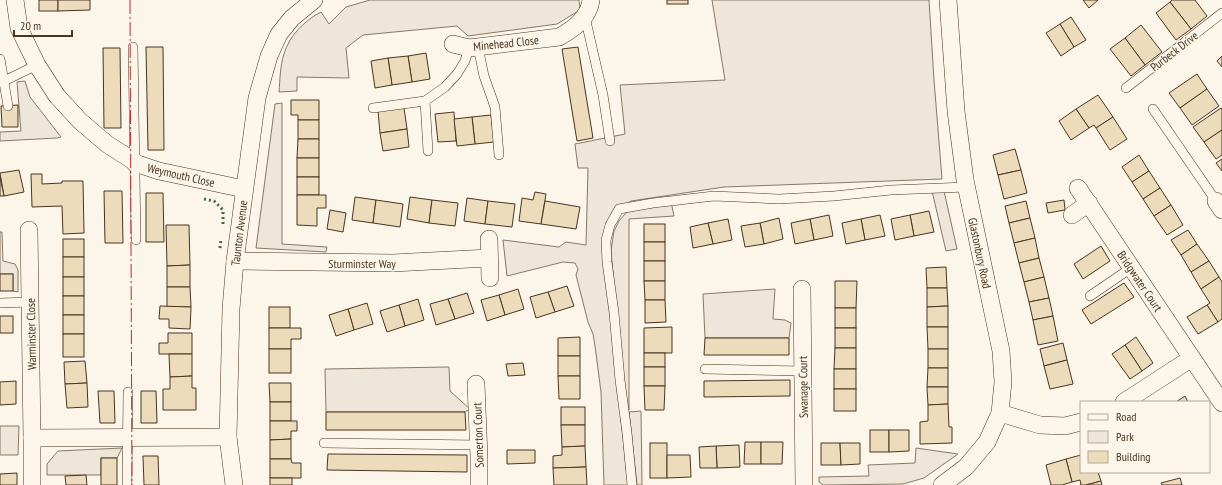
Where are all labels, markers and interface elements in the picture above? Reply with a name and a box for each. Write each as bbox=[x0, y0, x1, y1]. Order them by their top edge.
scale bar bbox=[14, 12, 72, 38]
text: 20 m bbox=[20, 18, 41, 33]
street label: Purbeck Drive bbox=[1147, 28, 1201, 74]
street label: Minehead Close bbox=[473, 32, 540, 54]
street label: Weymouth Close bbox=[146, 160, 216, 190]
street label: Taunton Avenue bbox=[228, 199, 250, 267]
street label: Glastonbury Road bbox=[965, 216, 995, 290]
street label: Bridgwater Court bbox=[1114, 248, 1166, 315]
street label: Sturminster Way bbox=[328, 256, 396, 271]
street label: Warminster Close bbox=[23, 298, 39, 370]
street label: Swanage Court bbox=[795, 355, 811, 418]
street label: Somerton Court bbox=[469, 401, 487, 468]
legend bbox=[1080, 401, 1210, 473]
text: Road bbox=[1116, 409, 1136, 424]
text: Park bbox=[1116, 429, 1134, 444]
text: Building bbox=[1116, 449, 1151, 464]

